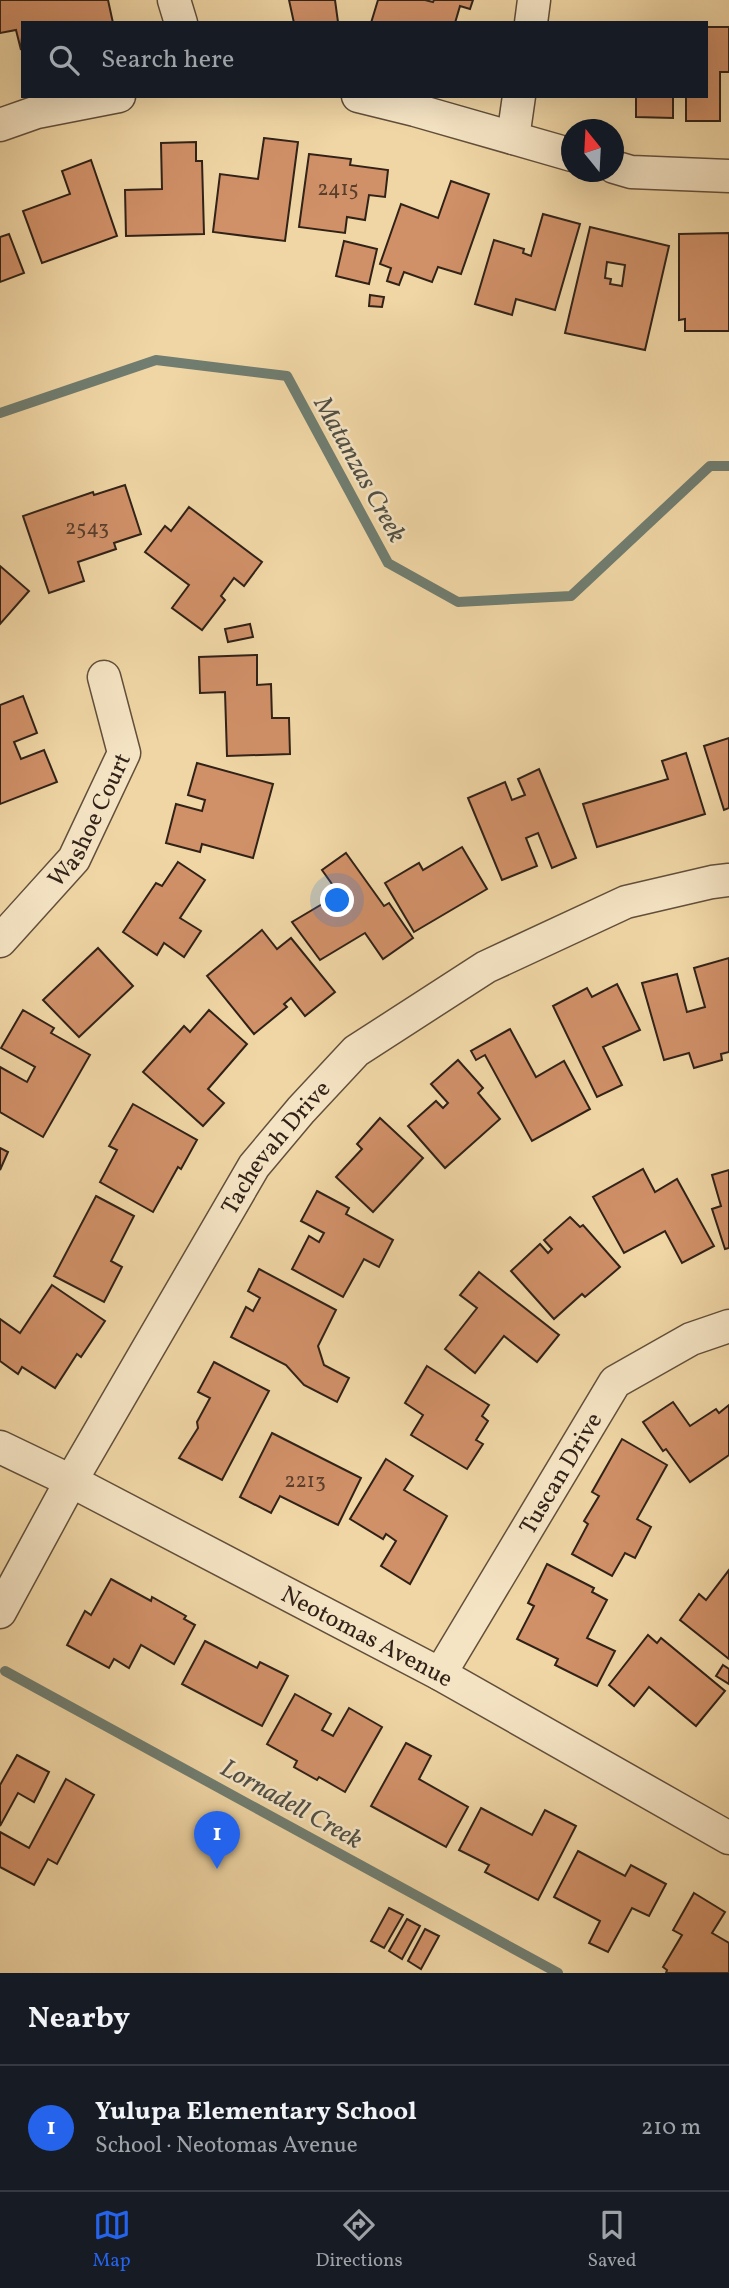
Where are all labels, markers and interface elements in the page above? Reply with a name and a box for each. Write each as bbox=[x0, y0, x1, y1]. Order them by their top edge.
search box bbox=[21, 21, 708, 98]
icon: search bbox=[45, 41, 83, 79]
text: Search here bbox=[101, 42, 234, 78]
north arrow bbox=[561, 119, 624, 182]
house number: 2415 bbox=[317, 175, 359, 204]
water label: Matanzas Creek bbox=[304, 389, 414, 550]
house number: 2543 bbox=[65, 514, 109, 543]
street label: Washoe Court bbox=[41, 748, 141, 896]
your location bbox=[320, 883, 354, 917]
street label: Tachevah Drive bbox=[214, 1074, 339, 1222]
street label: Tuscan Drive bbox=[512, 1407, 612, 1542]
house number: 2213 bbox=[284, 1467, 326, 1496]
street label: Neotomas Avenue bbox=[274, 1579, 459, 1697]
water label: Lornadell Creek bbox=[213, 1751, 369, 1859]
pin: 1 bbox=[194, 1811, 240, 1869]
text: Nearby bbox=[28, 1998, 130, 2040]
text: Yulupa Elementary School bbox=[95, 2094, 417, 2130]
text: 1 bbox=[46, 2112, 56, 2144]
text: 210 m bbox=[641, 2112, 701, 2144]
text: School · Neotomas Avenue bbox=[95, 2130, 358, 2162]
tab: Map bbox=[92, 2206, 131, 2274]
tab: Directions bbox=[316, 2206, 403, 2274]
tab: Saved bbox=[588, 2206, 636, 2274]

